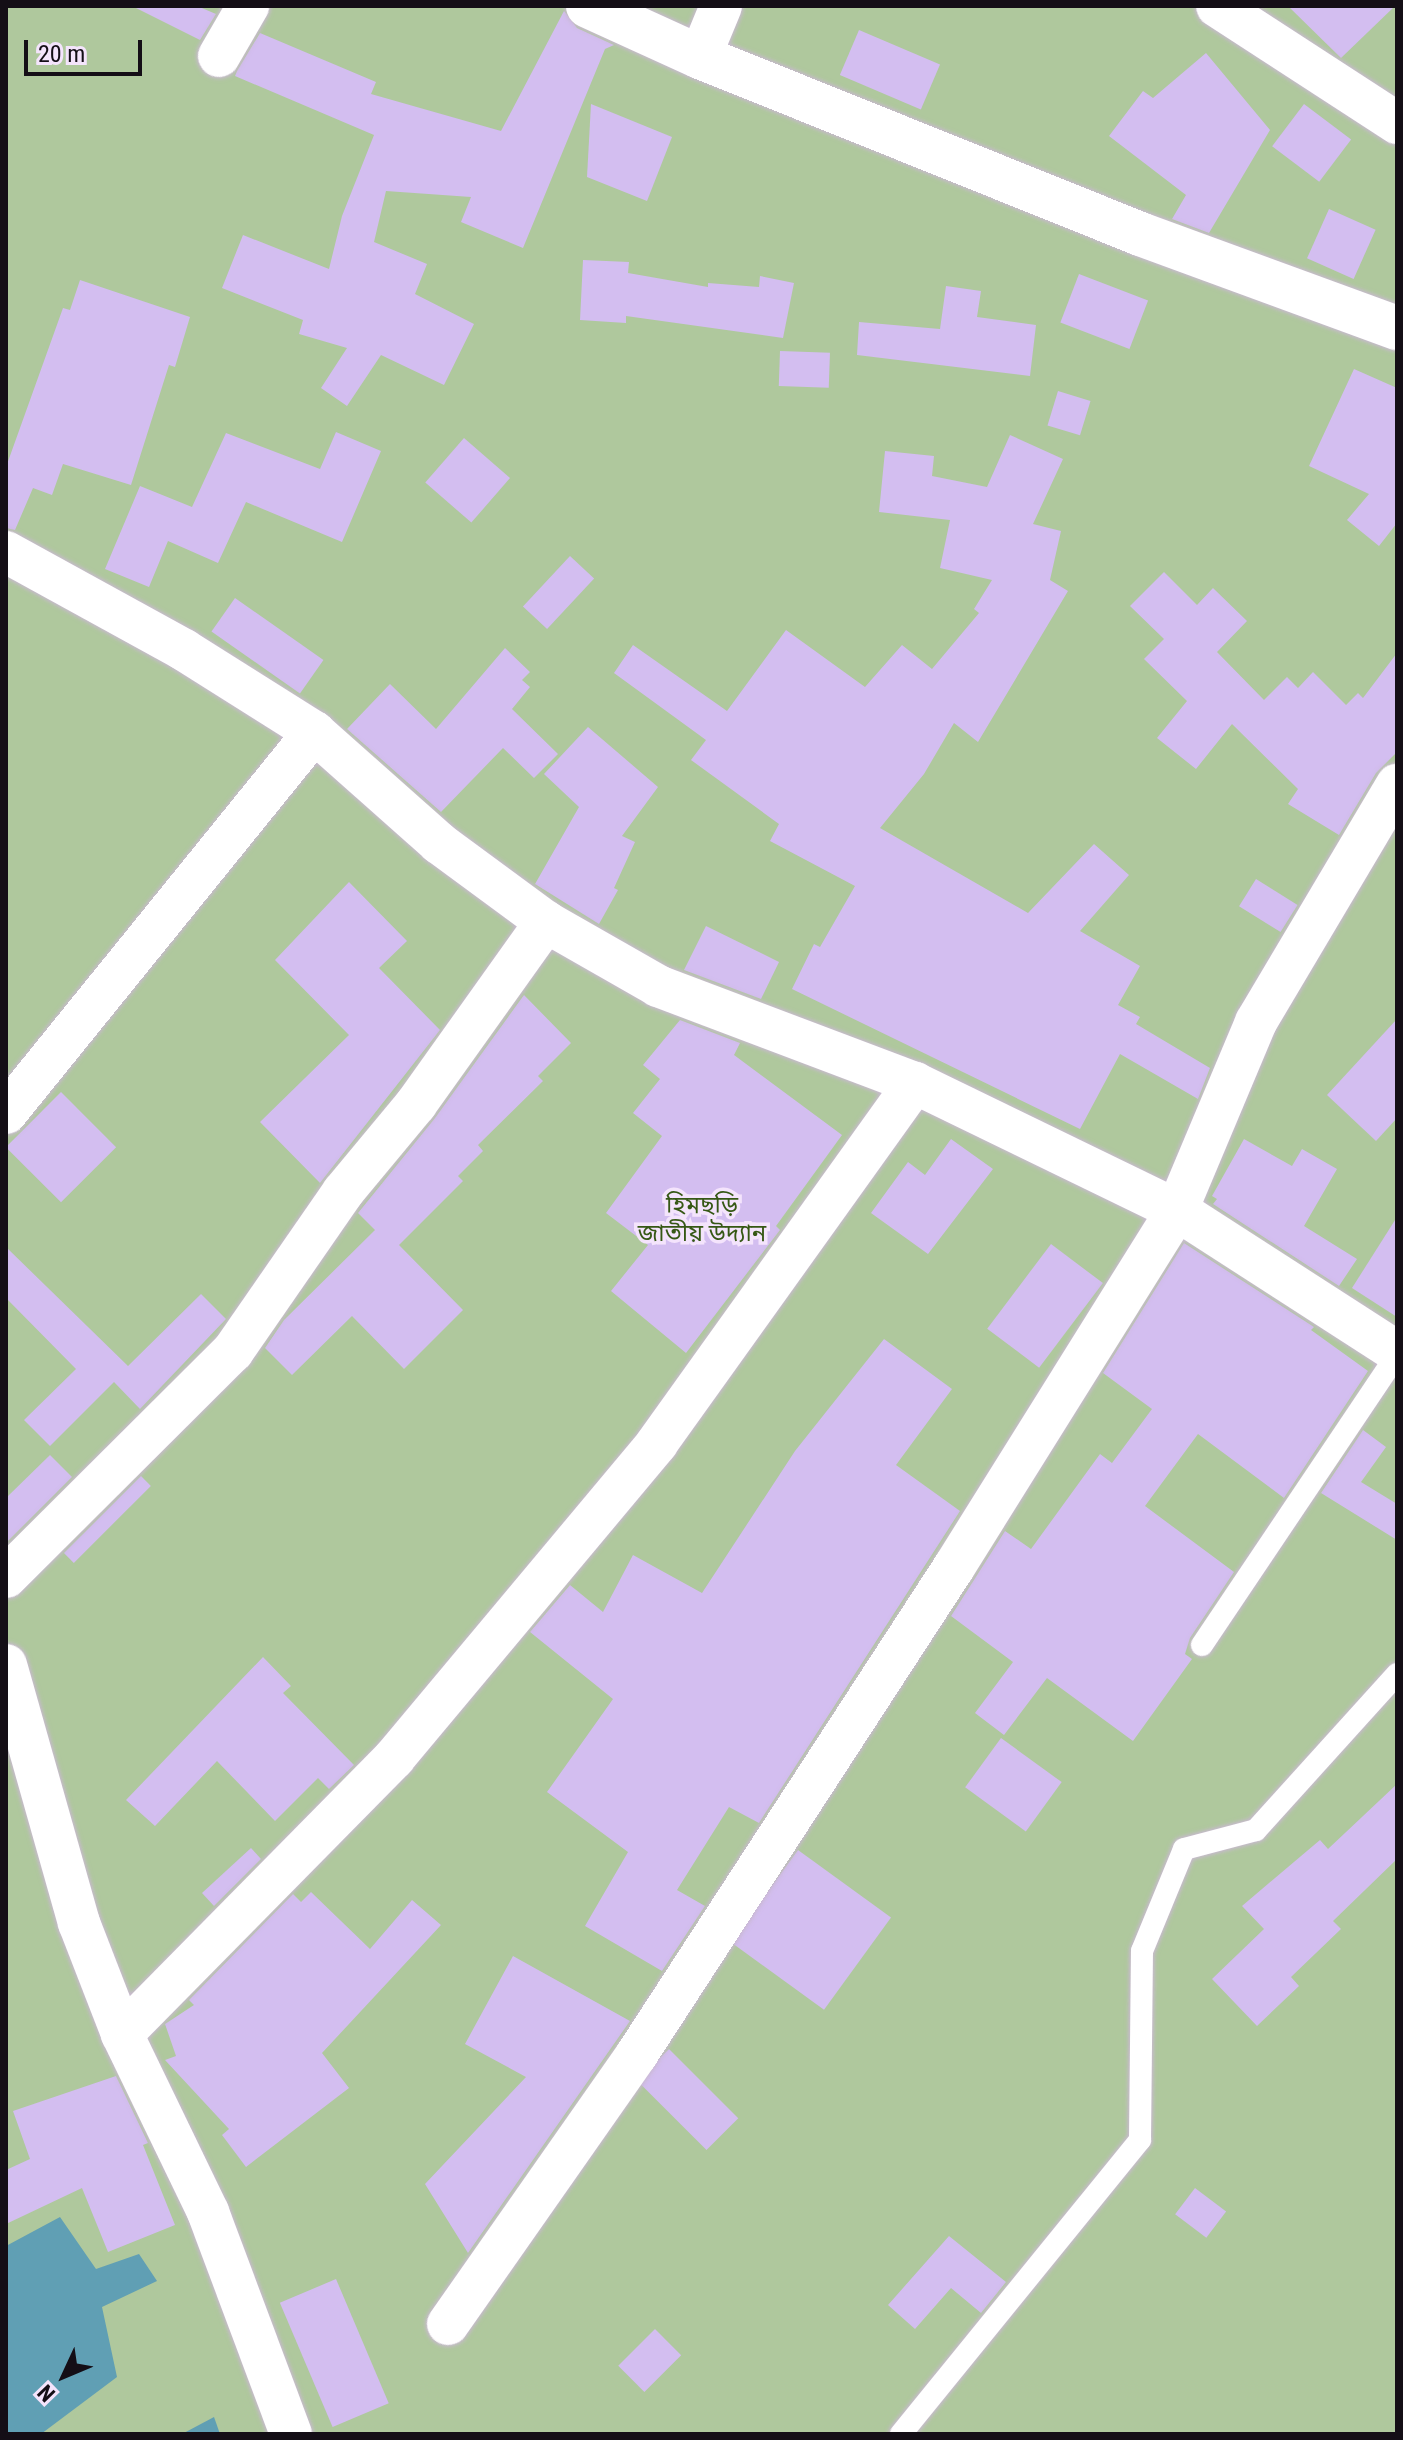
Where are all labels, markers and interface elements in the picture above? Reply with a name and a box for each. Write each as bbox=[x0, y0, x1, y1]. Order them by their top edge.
scale bar bbox=[28, 24, 146, 74]
text: 20 m bbox=[38, 40, 85, 68]
park label: হিমছড়ি জাতীয় উদ্যান bbox=[638, 1192, 766, 1248]
north arrow bbox=[24, 2336, 104, 2416]
text: N bbox=[33, 2379, 60, 2407]

